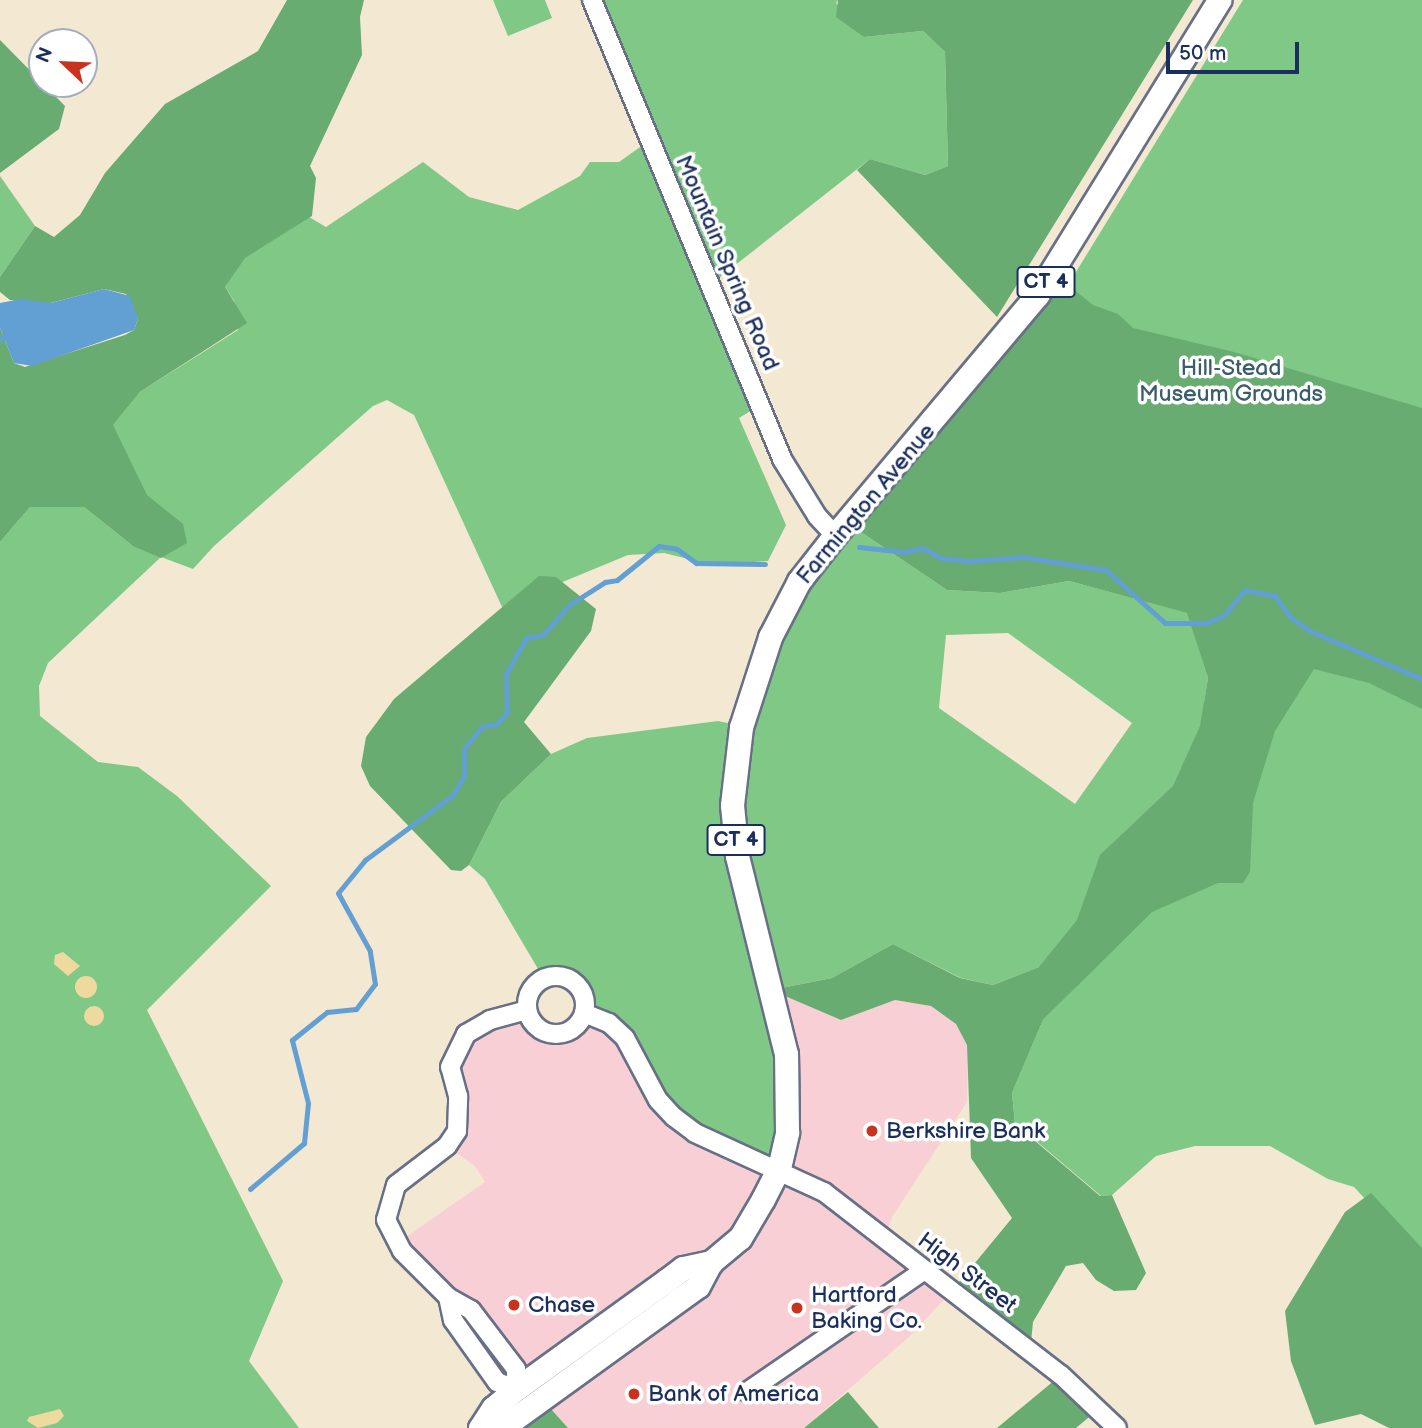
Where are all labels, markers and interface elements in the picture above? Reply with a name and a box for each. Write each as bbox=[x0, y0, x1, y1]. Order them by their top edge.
north arrow bbox=[28, 28, 98, 98]
scale bar bbox=[1170, 28, 1303, 72]
text: 50 m bbox=[1179, 41, 1226, 66]
text: N bbox=[32, 44, 58, 66]
street label: Mountain Spring Road bbox=[669, 151, 785, 375]
road number: CT 4 bbox=[1016, 264, 1076, 300]
park label: Hill-Stead Museum Grounds bbox=[1139, 354, 1323, 408]
street label: Farmington Avenue bbox=[791, 418, 941, 590]
road number: CT 4 bbox=[706, 822, 766, 858]
place label: Berkshire Bank bbox=[886, 1117, 1045, 1145]
marker: Berkshire Bank bbox=[864, 1123, 880, 1139]
street label: High Street bbox=[912, 1227, 1022, 1319]
place label: Hartford Baking Co. bbox=[811, 1281, 922, 1335]
place label: Chase bbox=[528, 1291, 595, 1319]
marker: Chase bbox=[506, 1297, 522, 1313]
marker: Hartford Baking Co. bbox=[789, 1300, 805, 1316]
place label: Bank of America bbox=[648, 1380, 819, 1408]
marker: Bank of America bbox=[626, 1386, 642, 1402]

